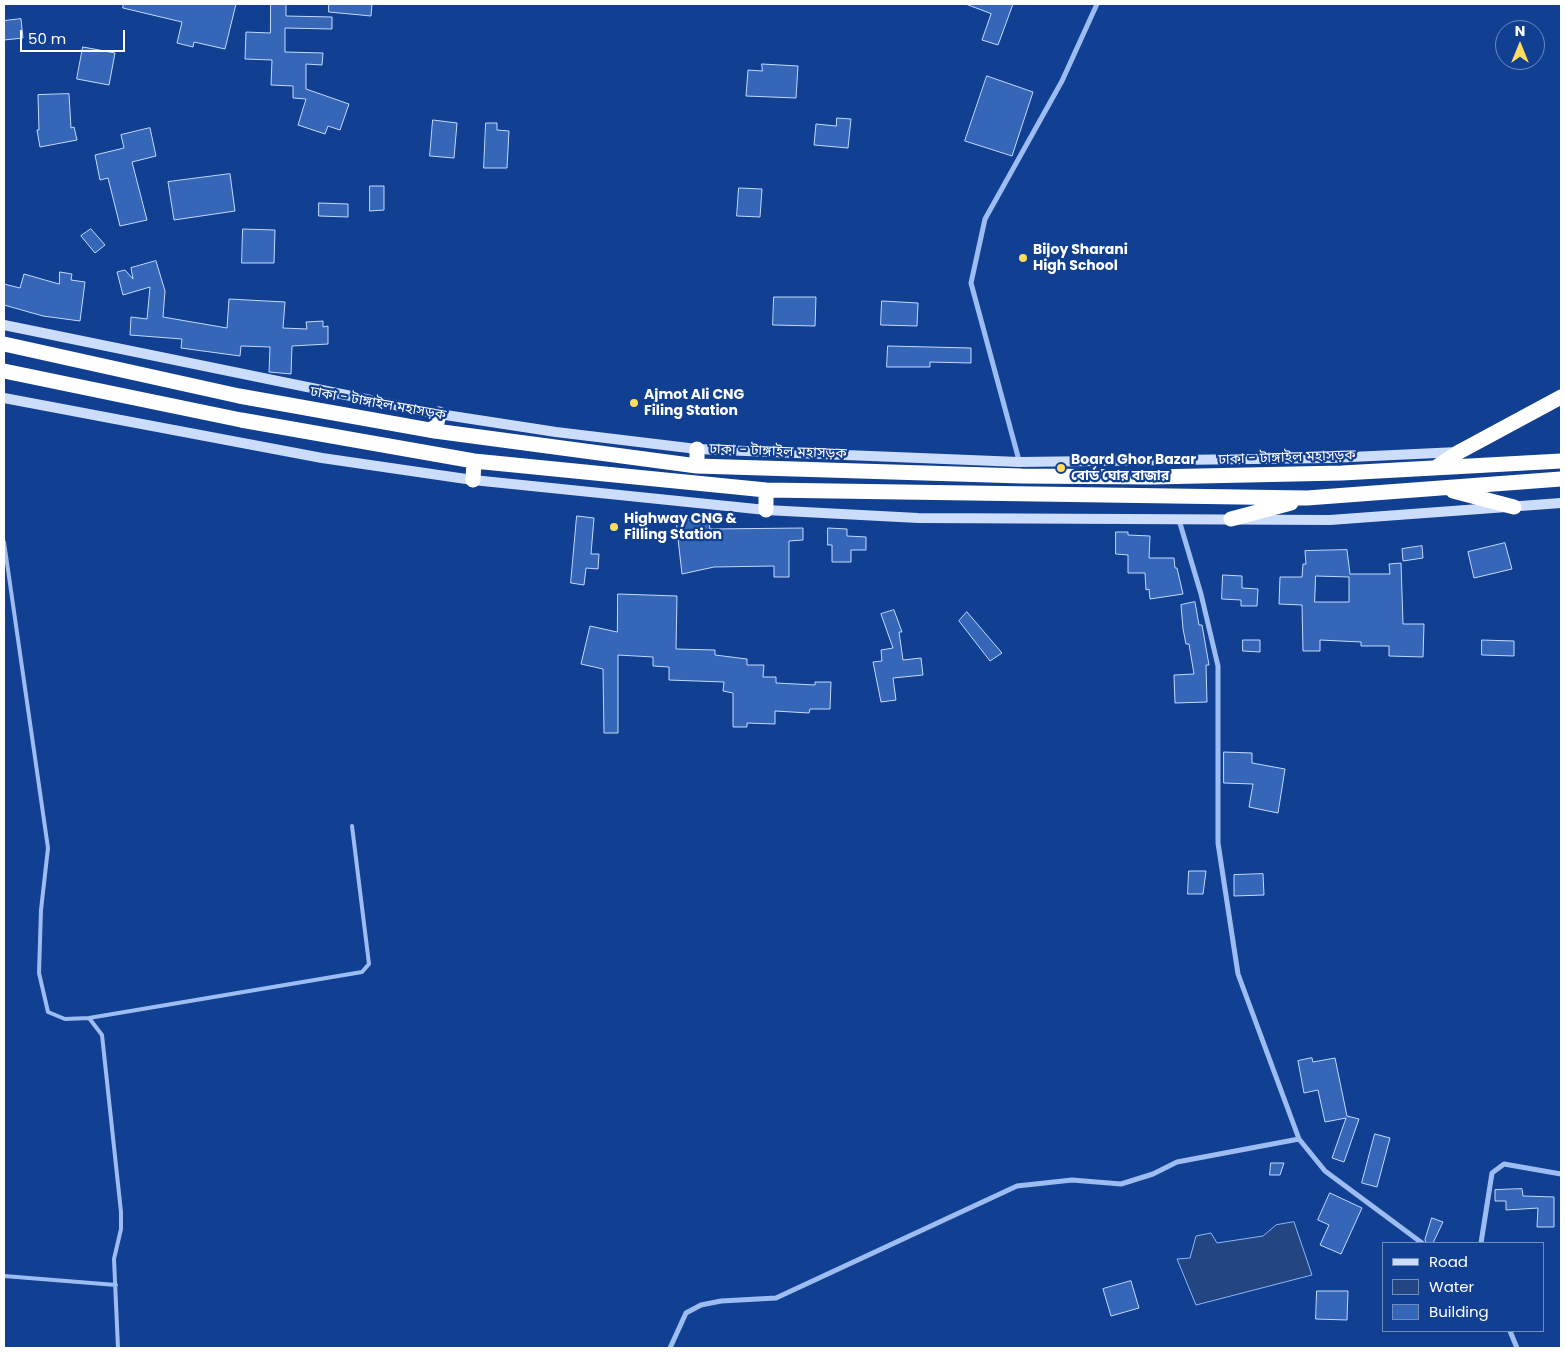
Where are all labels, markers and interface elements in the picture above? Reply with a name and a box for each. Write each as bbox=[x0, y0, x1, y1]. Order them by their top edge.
scale bar bbox=[22, 20, 128, 52]
north arrow bbox=[1495, 20, 1545, 70]
text: N bbox=[1515, 21, 1525, 41]
text: 50 m bbox=[28, 28, 66, 49]
place label: Bijoy Sharani High School bbox=[1033, 242, 1128, 274]
marker: Bijoy Sharani High School bbox=[1017, 252, 1029, 264]
street label: ঢাকা - টাঙ্গাইল মহাসড়ক bbox=[309, 384, 447, 424]
place label: Ajmot Ali CNG Filing Station bbox=[644, 387, 744, 420]
marker: Ajmot Ali CNG Filing Station bbox=[628, 397, 640, 409]
street label: ঢাকা - টাঙ্গাইল মহাসড়ক bbox=[709, 441, 847, 463]
street label: ঢাকা - টাঙ্গাইল মহাসড়ক bbox=[1218, 447, 1356, 469]
place label: Board Ghor Bazar বোর্ড ঘোর বাজার bbox=[1071, 452, 1196, 484]
marker: Board Ghor Bazar বোর্ড ঘোর বাজার bbox=[1055, 462, 1067, 474]
place label: Highway CNG & Filling Station bbox=[624, 511, 737, 544]
marker: Highway CNG & Filling Station bbox=[608, 521, 620, 533]
legend bbox=[1382, 1242, 1545, 1332]
text: Road bbox=[1429, 1251, 1468, 1272]
text: Water bbox=[1429, 1276, 1474, 1297]
text: Building bbox=[1429, 1301, 1489, 1322]

